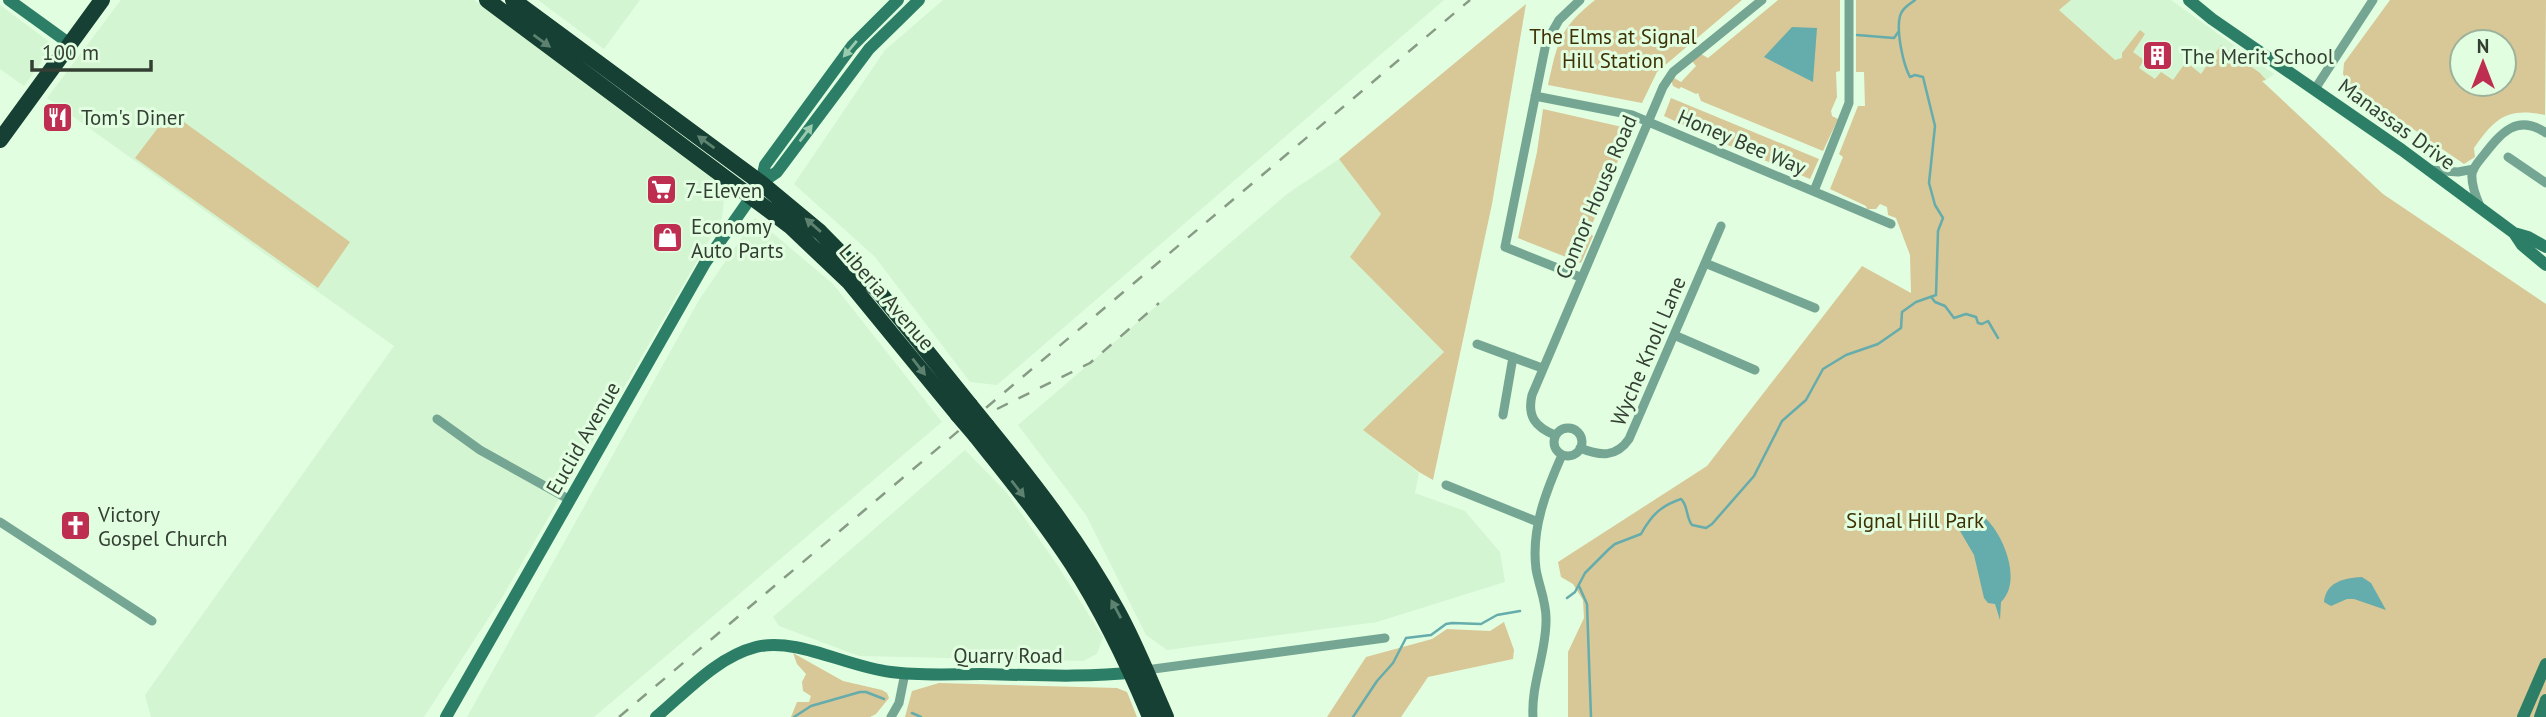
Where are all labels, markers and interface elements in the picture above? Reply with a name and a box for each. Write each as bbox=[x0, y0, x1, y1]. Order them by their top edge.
park label: The Elms at Signal Hill Station bbox=[1529, 23, 1697, 74]
scale bar bbox=[32, 28, 150, 72]
north arrow bbox=[2448, 28, 2518, 98]
one-way arrow bbox=[533, 33, 551, 47]
text: N bbox=[2477, 34, 2489, 58]
text: 100 m bbox=[42, 39, 99, 66]
building icon: The Merit School bbox=[2141, 39, 2175, 73]
one-way arrow bbox=[842, 40, 858, 58]
place label: The Merit School bbox=[2181, 43, 2334, 70]
street label: Manassas Drive bbox=[2333, 72, 2461, 176]
restaurant icon: Tom's Diner bbox=[41, 100, 75, 134]
street label: Honey Bee Way bbox=[1674, 103, 1811, 181]
place label: Tom's Diner bbox=[81, 104, 185, 131]
street label: Connor House Road bbox=[1549, 111, 1643, 283]
one-way arrow bbox=[799, 124, 813, 142]
one-way arrow bbox=[697, 136, 715, 150]
supermarket icon: 7-Eleven bbox=[645, 173, 679, 207]
place label: 7-Eleven bbox=[685, 177, 762, 204]
place label: Economy Auto Parts bbox=[691, 213, 784, 264]
one-way arrow bbox=[804, 218, 821, 233]
shop icon: Economy Auto Parts bbox=[651, 221, 685, 255]
street label: Liberia Avenue bbox=[833, 238, 941, 356]
street label: Wyche Knoll Lane bbox=[1604, 272, 1692, 430]
one-way arrow bbox=[912, 357, 927, 375]
street label: Euclid Avenue bbox=[540, 377, 626, 499]
one-way arrow bbox=[1011, 480, 1025, 498]
place label: Victory Gospel Church bbox=[97, 501, 228, 552]
park label: Signal Hill Park bbox=[1846, 507, 1984, 534]
church icon: Victory Gospel Church bbox=[58, 509, 92, 543]
one-way arrow bbox=[1110, 599, 1122, 619]
street label: Quarry Road bbox=[953, 642, 1063, 669]

